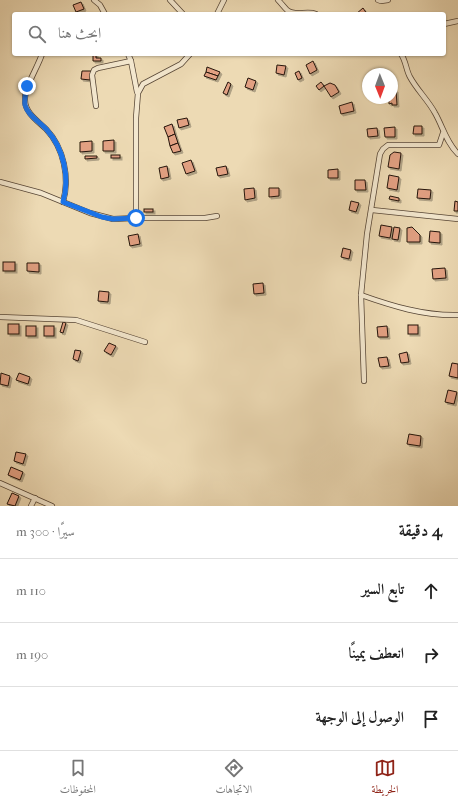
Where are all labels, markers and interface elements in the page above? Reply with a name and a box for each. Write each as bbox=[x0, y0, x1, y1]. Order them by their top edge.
search box bbox=[12, 12, 446, 56]
icon: search bbox=[26, 23, 48, 45]
text: ابحث هنا bbox=[58, 24, 101, 42]
north arrow bbox=[362, 68, 398, 104]
route end bbox=[18, 77, 36, 95]
route start bbox=[127, 209, 145, 227]
text: 4 دقيقة bbox=[399, 520, 442, 540]
text: سيرًا · 300 m bbox=[16, 524, 75, 539]
text: تابع السير bbox=[362, 580, 404, 598]
icon: ahead bbox=[420, 580, 442, 602]
text: 110 m bbox=[16, 583, 46, 598]
text: انعطف يمينًا bbox=[349, 644, 404, 662]
icon: right bbox=[420, 644, 442, 666]
text: 190 m bbox=[16, 647, 48, 662]
text: الوصول إلى الوجهة bbox=[315, 708, 404, 726]
icon: arrive bbox=[420, 708, 442, 730]
tab: المحفوظات bbox=[60, 757, 96, 800]
tab: الاتجاهات bbox=[215, 757, 252, 800]
tab: الخريطة bbox=[372, 757, 398, 800]

